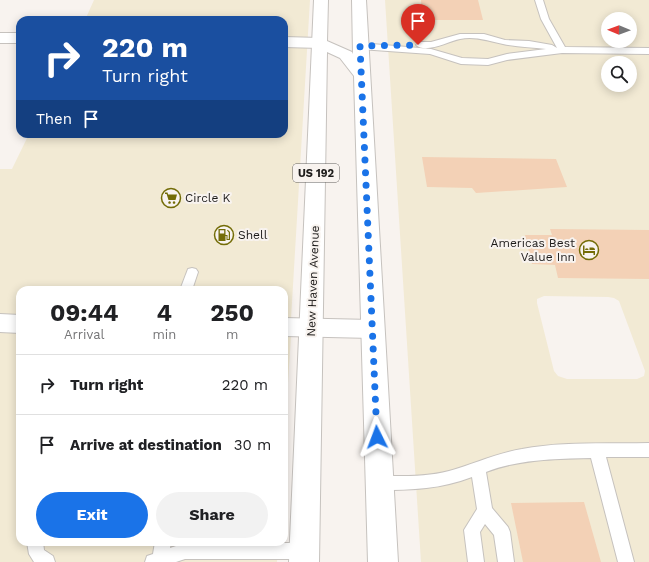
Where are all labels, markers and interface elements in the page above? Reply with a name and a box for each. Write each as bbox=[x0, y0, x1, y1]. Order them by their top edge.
pin bbox=[401, 4, 435, 45]
icon: arrive bbox=[407, 10, 429, 32]
north arrow bbox=[601, 12, 637, 48]
map controls bbox=[601, 12, 637, 92]
text: 220 m bbox=[102, 31, 188, 64]
icon: right bbox=[36, 32, 88, 84]
button: search bbox=[601, 56, 637, 92]
text: Turn right bbox=[102, 65, 188, 86]
icon: arrive bbox=[80, 108, 102, 130]
text: Then bbox=[36, 110, 72, 128]
road number: US 192 bbox=[293, 164, 339, 182]
supermarket icon: Circle K bbox=[160, 187, 182, 209]
place label: Circle K bbox=[185, 191, 231, 205]
fuel station icon: Shell bbox=[213, 224, 235, 246]
street label: New Haven Avenue bbox=[304, 225, 322, 337]
place label: Shell bbox=[238, 228, 268, 242]
place label: Americas Best Value Inn bbox=[491, 236, 575, 264]
hotel icon: Americas Best Value Inn bbox=[578, 239, 600, 261]
text: 09:44 bbox=[50, 299, 118, 327]
text: 4 bbox=[157, 299, 172, 327]
text: 250 bbox=[210, 299, 254, 327]
text: Arrival bbox=[64, 327, 104, 342]
text: min bbox=[152, 327, 176, 342]
text: m bbox=[226, 327, 238, 342]
icon: right bbox=[36, 374, 58, 396]
text: Turn right bbox=[70, 376, 143, 394]
text: 220 m bbox=[222, 376, 268, 394]
position arrow bbox=[356, 416, 398, 458]
icon: arrive bbox=[36, 434, 58, 456]
text: Arrive at destination bbox=[70, 436, 222, 454]
text: 30 m bbox=[234, 436, 271, 454]
button: Exit bbox=[36, 492, 148, 538]
button: Share bbox=[156, 492, 268, 538]

